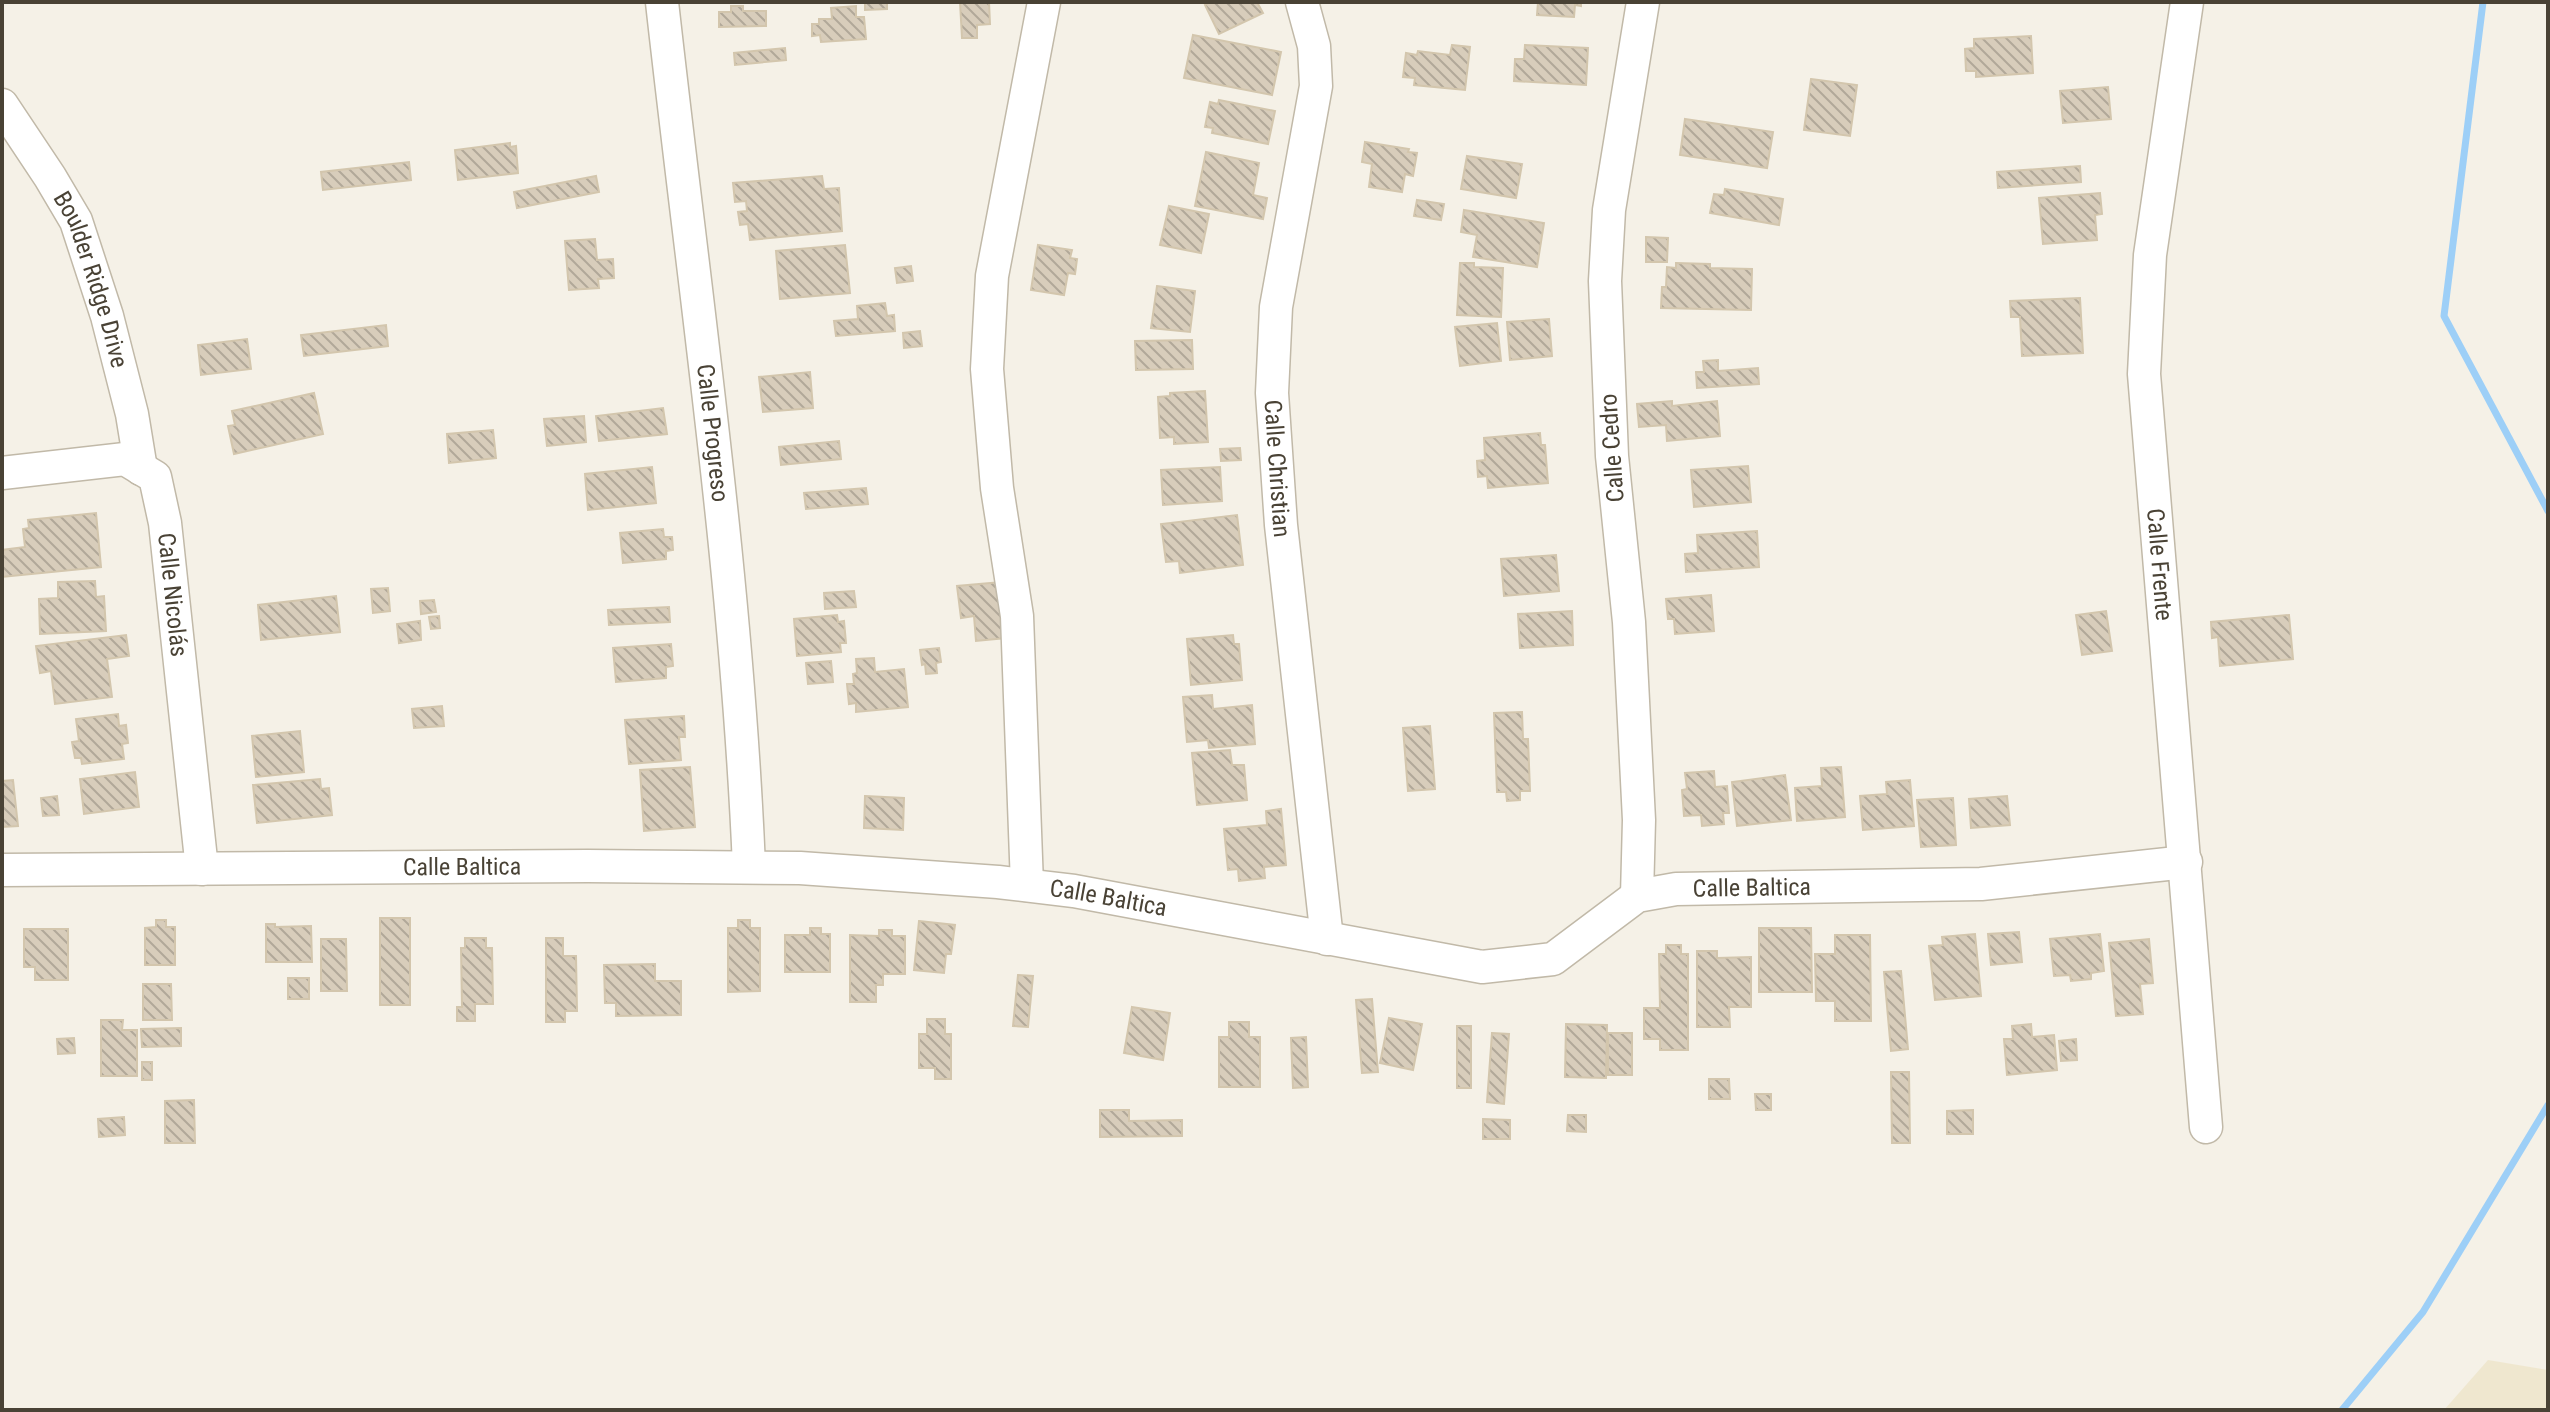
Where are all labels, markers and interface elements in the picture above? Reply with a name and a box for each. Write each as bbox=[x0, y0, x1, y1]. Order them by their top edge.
street label: Boulder Ridge Drive bbox=[48, 186, 134, 371]
street label: Calle Progreso bbox=[691, 363, 734, 503]
street label: Calle Cedro bbox=[1594, 393, 1630, 503]
street label: Calle Christian bbox=[1258, 399, 1296, 539]
street label: Calle Frente bbox=[2141, 507, 2178, 622]
street label: Calle Nicolás bbox=[152, 531, 193, 658]
street label: Calle Baltica bbox=[403, 852, 521, 881]
street label: Calle Baltica bbox=[1693, 873, 1811, 903]
street label: Calle Baltica bbox=[1048, 874, 1169, 922]

